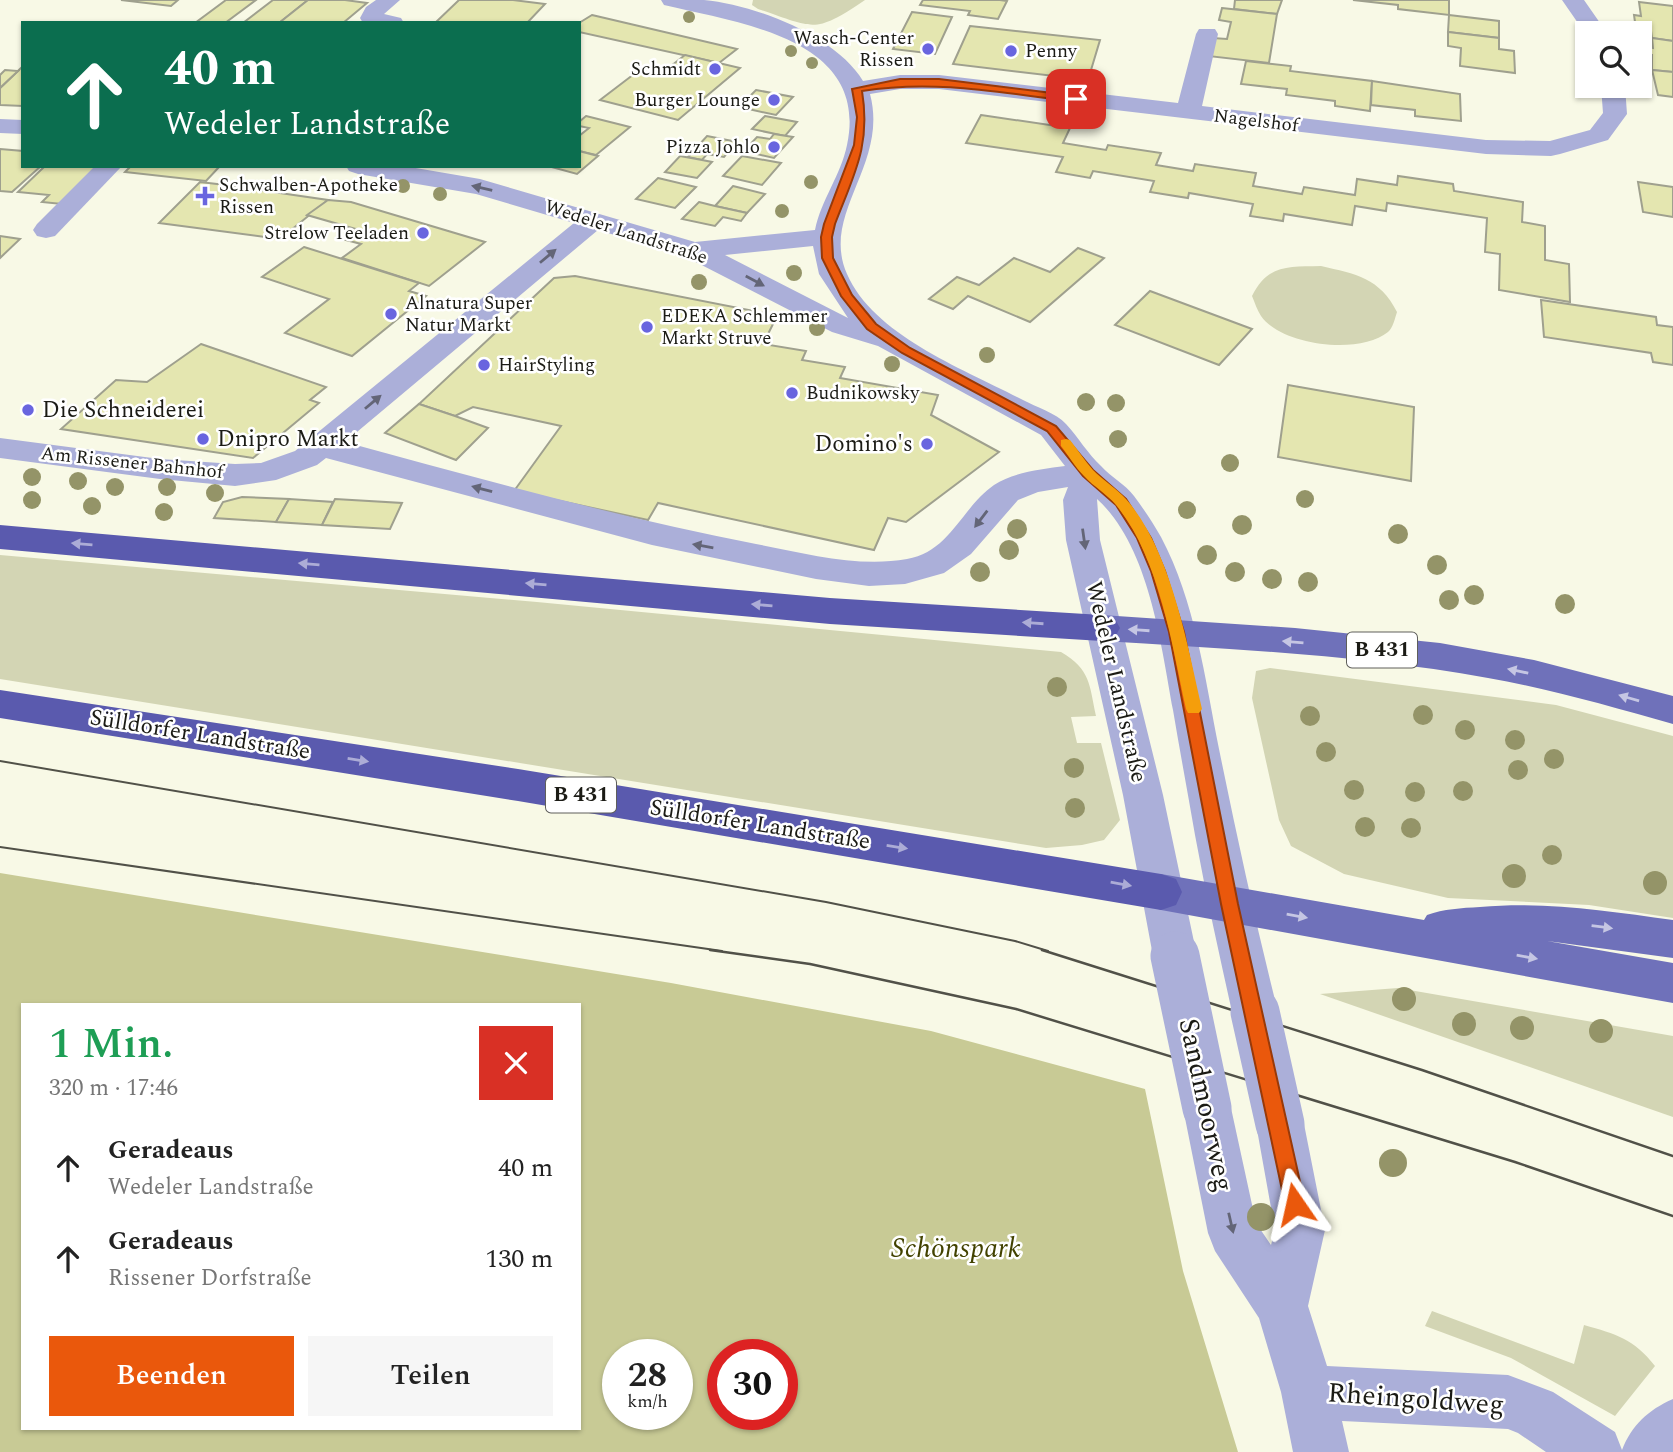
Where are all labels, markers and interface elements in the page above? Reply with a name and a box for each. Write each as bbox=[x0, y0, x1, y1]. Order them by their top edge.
map controls bbox=[1575, 21, 1652, 98]
button: search bbox=[1575, 21, 1652, 98]
place label: Wasch-Center Rissen bbox=[793, 24, 914, 75]
text: 40 m bbox=[164, 32, 275, 107]
place label: Penny bbox=[1025, 37, 1078, 66]
marker: Wasch-Center Rissen bbox=[920, 41, 936, 57]
marker: Penny bbox=[1003, 43, 1019, 59]
icon: ahead bbox=[49, 49, 140, 140]
place label: Schmidt bbox=[631, 55, 701, 84]
marker: Schmidt bbox=[707, 61, 723, 77]
pin bbox=[1046, 69, 1106, 129]
icon: arrive bbox=[1057, 80, 1095, 118]
place label: Burger Lounge bbox=[634, 86, 760, 115]
marker: Burger Lounge bbox=[766, 92, 782, 108]
text: Wedeler Landstraße bbox=[164, 100, 450, 149]
street label: Nagelshof bbox=[1212, 101, 1302, 141]
place label: Pizza Johlo bbox=[665, 133, 760, 162]
marker: Pizza Johlo bbox=[766, 139, 782, 155]
place label: Schwalben-Apotheke Rissen bbox=[219, 171, 398, 222]
one-way arrow bbox=[471, 182, 493, 193]
marker: Schwalben-Apotheke Rissen bbox=[197, 188, 213, 204]
street label: Wedeler Landstraße bbox=[541, 192, 711, 272]
place label: Strelow Teeladen bbox=[264, 219, 409, 248]
marker: Strelow Teeladen bbox=[415, 225, 431, 241]
one-way arrow bbox=[539, 249, 556, 264]
one-way arrow bbox=[745, 276, 765, 287]
place label: Alnatura Super Natur Markt bbox=[405, 289, 533, 340]
place label: EDEKA Schlemmer Markt Struve bbox=[661, 302, 828, 353]
marker: Alnatura Super Natur Markt bbox=[383, 306, 399, 322]
marker: EDEKA Schlemmer Markt Struve bbox=[639, 319, 655, 335]
place label: HairStyling bbox=[498, 351, 595, 380]
marker: HairStyling bbox=[476, 357, 492, 373]
place label: Budnikowsky bbox=[806, 379, 920, 408]
marker: Budnikowsky bbox=[784, 385, 800, 401]
place label: Die Schneiderei bbox=[42, 393, 204, 428]
one-way arrow bbox=[365, 395, 382, 410]
marker: Die Schneiderei bbox=[20, 402, 36, 418]
place label: Dnipro Markt bbox=[217, 422, 359, 457]
place label: Domino's bbox=[814, 427, 913, 462]
marker: Dnipro Markt bbox=[195, 431, 211, 447]
marker: Domino's bbox=[919, 436, 935, 452]
street label: Am Rissener Bahnhof bbox=[39, 439, 226, 487]
one-way arrow bbox=[471, 483, 493, 494]
one-way arrow bbox=[974, 510, 989, 528]
one-way arrow bbox=[1078, 529, 1089, 551]
one-way arrow bbox=[71, 538, 93, 549]
one-way arrow bbox=[691, 540, 713, 551]
one-way arrow bbox=[298, 558, 320, 569]
street label: Wedeler Landstraße bbox=[1076, 578, 1156, 786]
one-way arrow bbox=[524, 579, 546, 590]
one-way arrow bbox=[751, 599, 773, 610]
one-way arrow bbox=[1022, 618, 1044, 629]
one-way arrow bbox=[1128, 624, 1150, 635]
road number: B 431 bbox=[1347, 632, 1417, 668]
one-way arrow bbox=[1282, 636, 1304, 647]
one-way arrow bbox=[1507, 665, 1529, 676]
one-way arrow bbox=[1618, 692, 1640, 703]
street label: Sülldorfer Landstraße bbox=[87, 700, 313, 770]
one-way arrow bbox=[347, 755, 369, 766]
road number: B 431 bbox=[546, 778, 616, 812]
street label: Sülldorfer Landstraße bbox=[647, 790, 873, 860]
one-way arrow bbox=[886, 842, 908, 853]
one-way arrow bbox=[1110, 879, 1132, 890]
one-way arrow bbox=[1286, 910, 1308, 921]
one-way arrow bbox=[1592, 922, 1614, 933]
one-way arrow bbox=[1516, 952, 1538, 963]
text: 1 Min. bbox=[49, 1013, 173, 1076]
street label: Sandmoorweg bbox=[1167, 1014, 1245, 1196]
button: close bbox=[479, 1026, 553, 1100]
text: 320 m · 17:46 bbox=[49, 1071, 178, 1106]
text: Geradeaus bbox=[108, 1130, 234, 1170]
text: 40 m bbox=[498, 1148, 553, 1188]
icon: ahead bbox=[49, 1149, 87, 1187]
position arrow bbox=[1258, 1167, 1332, 1241]
text: Wedeler Landstraße bbox=[108, 1170, 314, 1205]
one-way arrow bbox=[1226, 1212, 1237, 1234]
text: Geradeaus bbox=[108, 1221, 234, 1261]
park label: Schönspark bbox=[891, 1227, 1021, 1270]
text: 130 m bbox=[485, 1239, 553, 1279]
icon: ahead bbox=[49, 1240, 87, 1278]
text: Rissener Dorfstraße bbox=[108, 1261, 312, 1296]
button: Beenden bbox=[49, 1336, 294, 1416]
button: Teilen bbox=[308, 1336, 553, 1416]
speed limit sign: 30 bbox=[707, 1339, 798, 1430]
text: 28 bbox=[628, 1349, 667, 1402]
street label: Rheingoldweg bbox=[1326, 1371, 1506, 1427]
text: km/h bbox=[627, 1388, 668, 1415]

